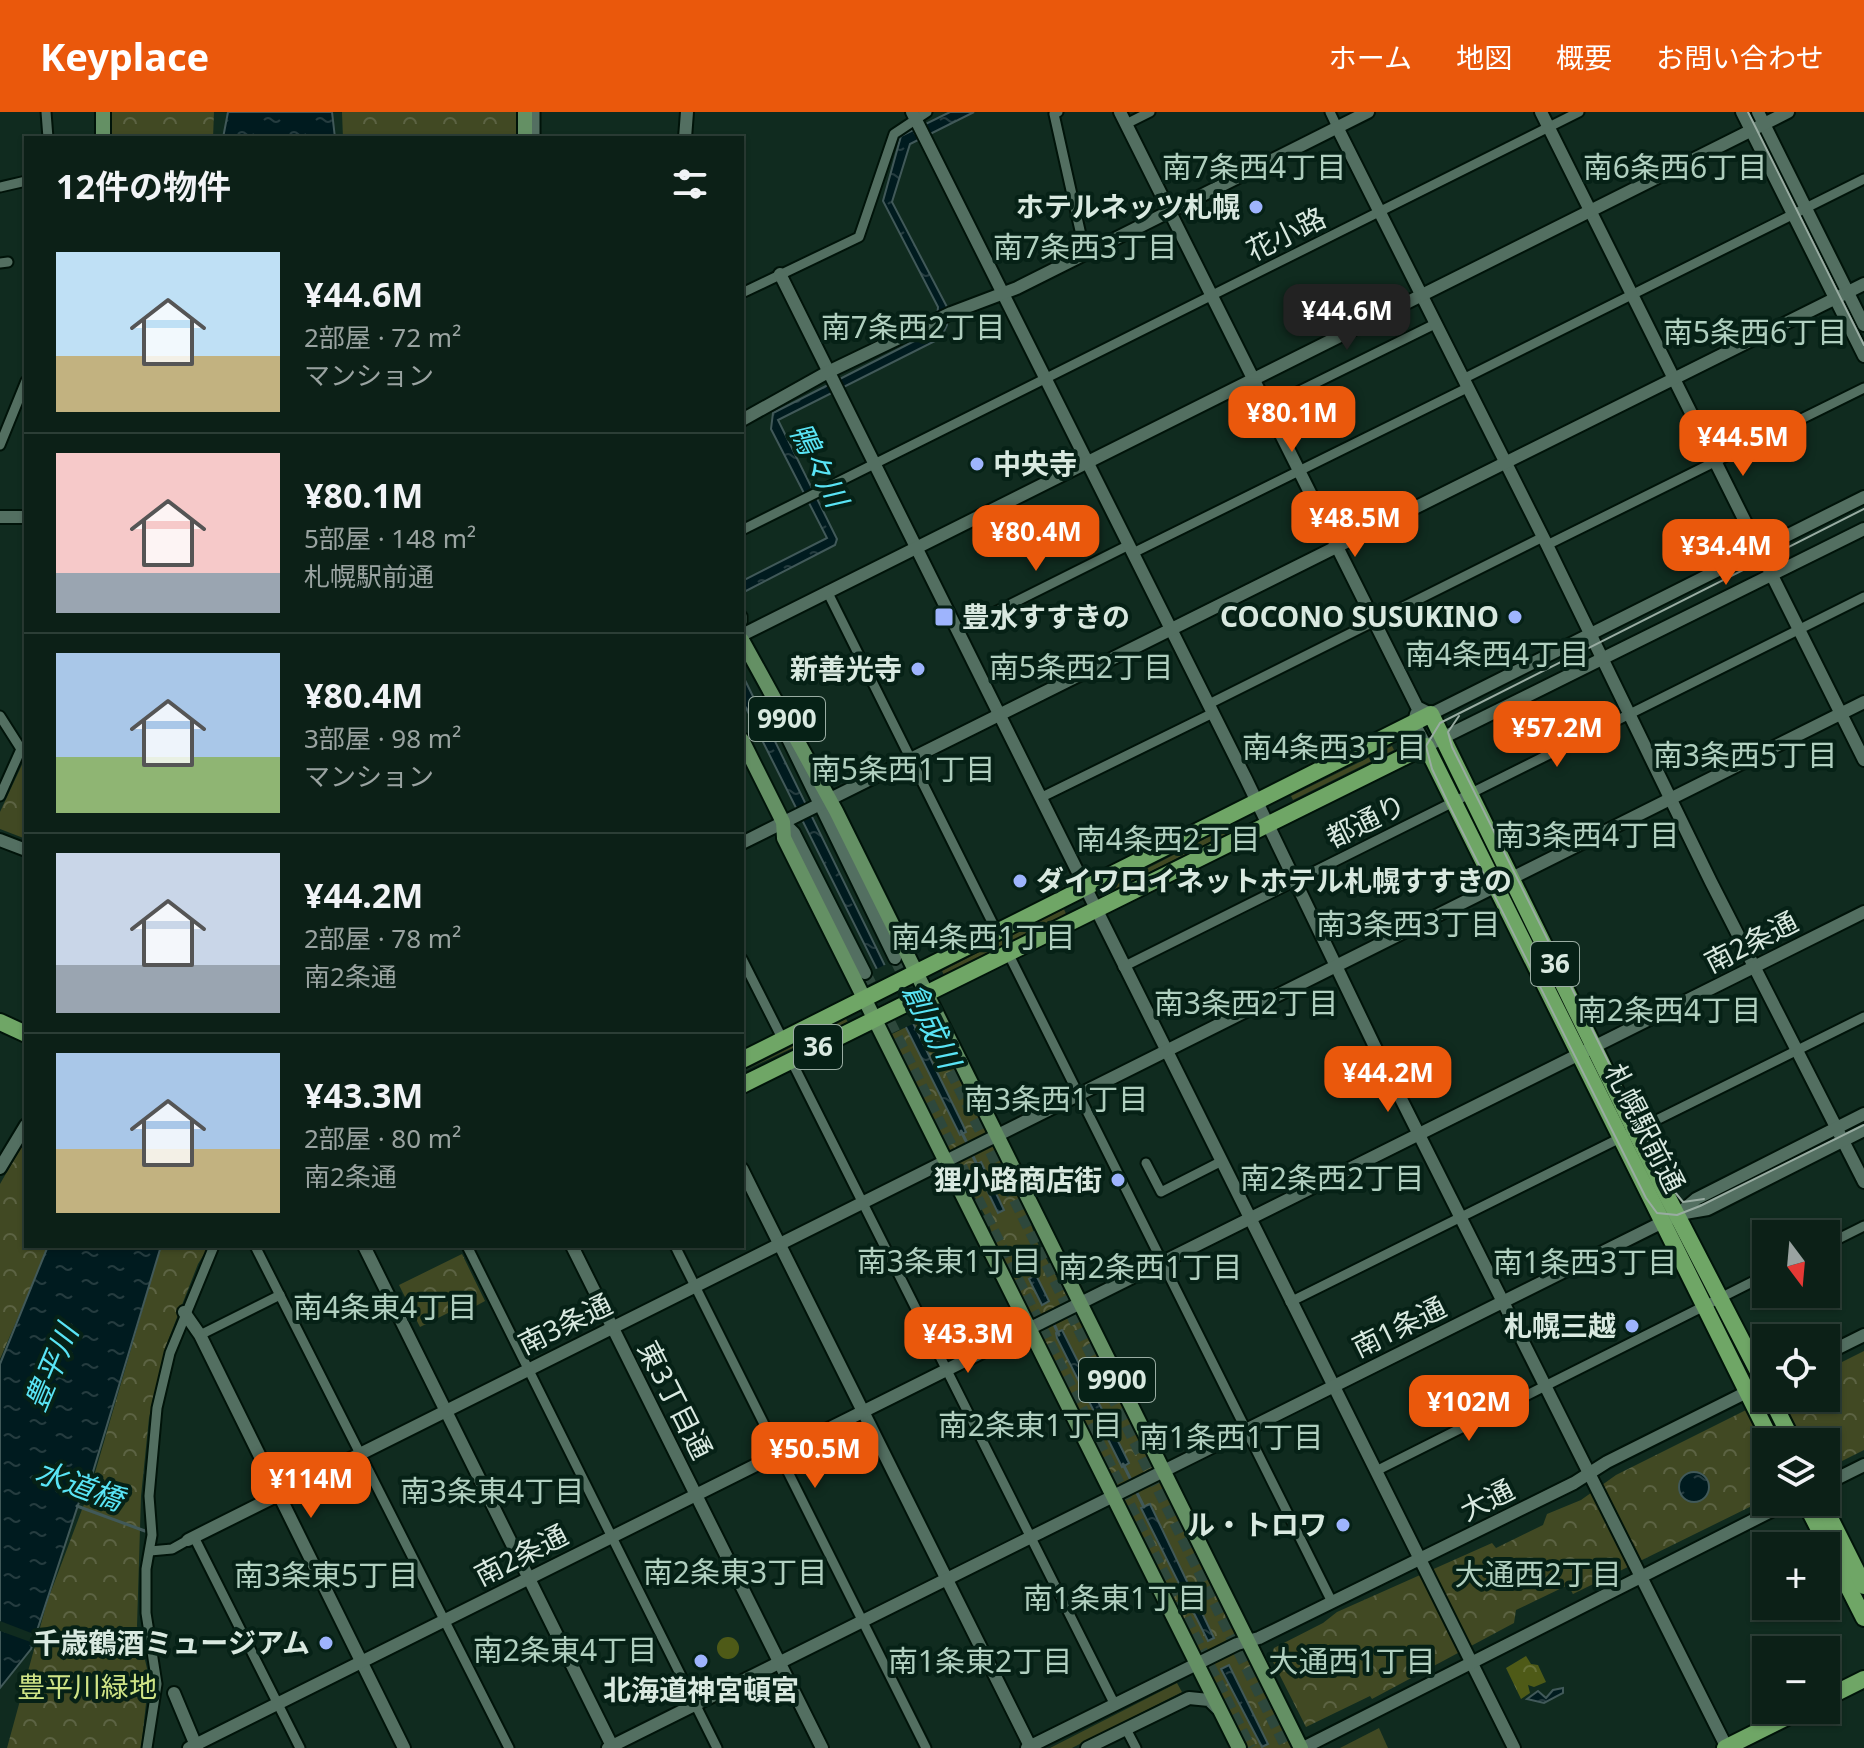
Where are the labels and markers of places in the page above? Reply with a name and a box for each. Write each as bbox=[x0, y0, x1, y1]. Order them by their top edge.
place label: ホテルネッツ札幌 bbox=[1016, 187, 1240, 225]
marker: ホテルネッツ札幌 bbox=[1247, 198, 1265, 216]
pin: ¥44.6M bbox=[1282, 284, 1412, 352]
pin: ¥80.1M bbox=[1227, 386, 1357, 454]
pin: ¥44.5M bbox=[1678, 410, 1808, 478]
place label: 中央寺 bbox=[993, 444, 1077, 482]
marker: 中央寺 bbox=[968, 455, 986, 473]
pin: ¥48.5M bbox=[1290, 491, 1420, 559]
pin: ¥80.4M bbox=[971, 505, 1101, 573]
pin: ¥34.4M bbox=[1661, 519, 1791, 587]
place label: 豊水すすきの bbox=[962, 597, 1130, 635]
place label: COCONO SUSUKINO bbox=[1220, 597, 1499, 635]
marker: 豊水すすきの bbox=[933, 606, 955, 628]
marker: COCONO SUSUKINO bbox=[1506, 608, 1524, 626]
place label: 新善光寺 bbox=[790, 649, 902, 687]
marker: 新善光寺 bbox=[909, 660, 927, 678]
pin: ¥57.2M bbox=[1492, 701, 1622, 769]
place label: ダイワロイネットホテル札幌すすきの bbox=[1036, 861, 1512, 899]
marker: ダイワロイネットホテル札幌すすきの bbox=[1011, 872, 1029, 890]
pin: ¥44.2M bbox=[1323, 1046, 1453, 1114]
place label: 狸小路商店街 bbox=[934, 1160, 1102, 1198]
marker: 狸小路商店街 bbox=[1109, 1171, 1127, 1189]
place label: 札幌三越 bbox=[1504, 1306, 1616, 1344]
pin: ¥43.3M bbox=[903, 1307, 1033, 1375]
marker: 札幌三越 bbox=[1623, 1317, 1641, 1335]
pin: ¥102M bbox=[1413, 1375, 1525, 1443]
pin: ¥50.5M bbox=[750, 1422, 880, 1490]
pin: ¥114M bbox=[255, 1452, 367, 1520]
place label: ル・トロワ bbox=[1187, 1505, 1327, 1543]
marker: ル・トロワ bbox=[1334, 1516, 1352, 1534]
place label: 千歳鶴酒ミュージアム bbox=[33, 1623, 310, 1661]
marker: 千歳鶴酒ミュージアム bbox=[317, 1634, 335, 1652]
marker: 北海道神宮頓宮 bbox=[692, 1652, 710, 1670]
place label: 北海道神宮頓宮 bbox=[603, 1670, 799, 1708]

